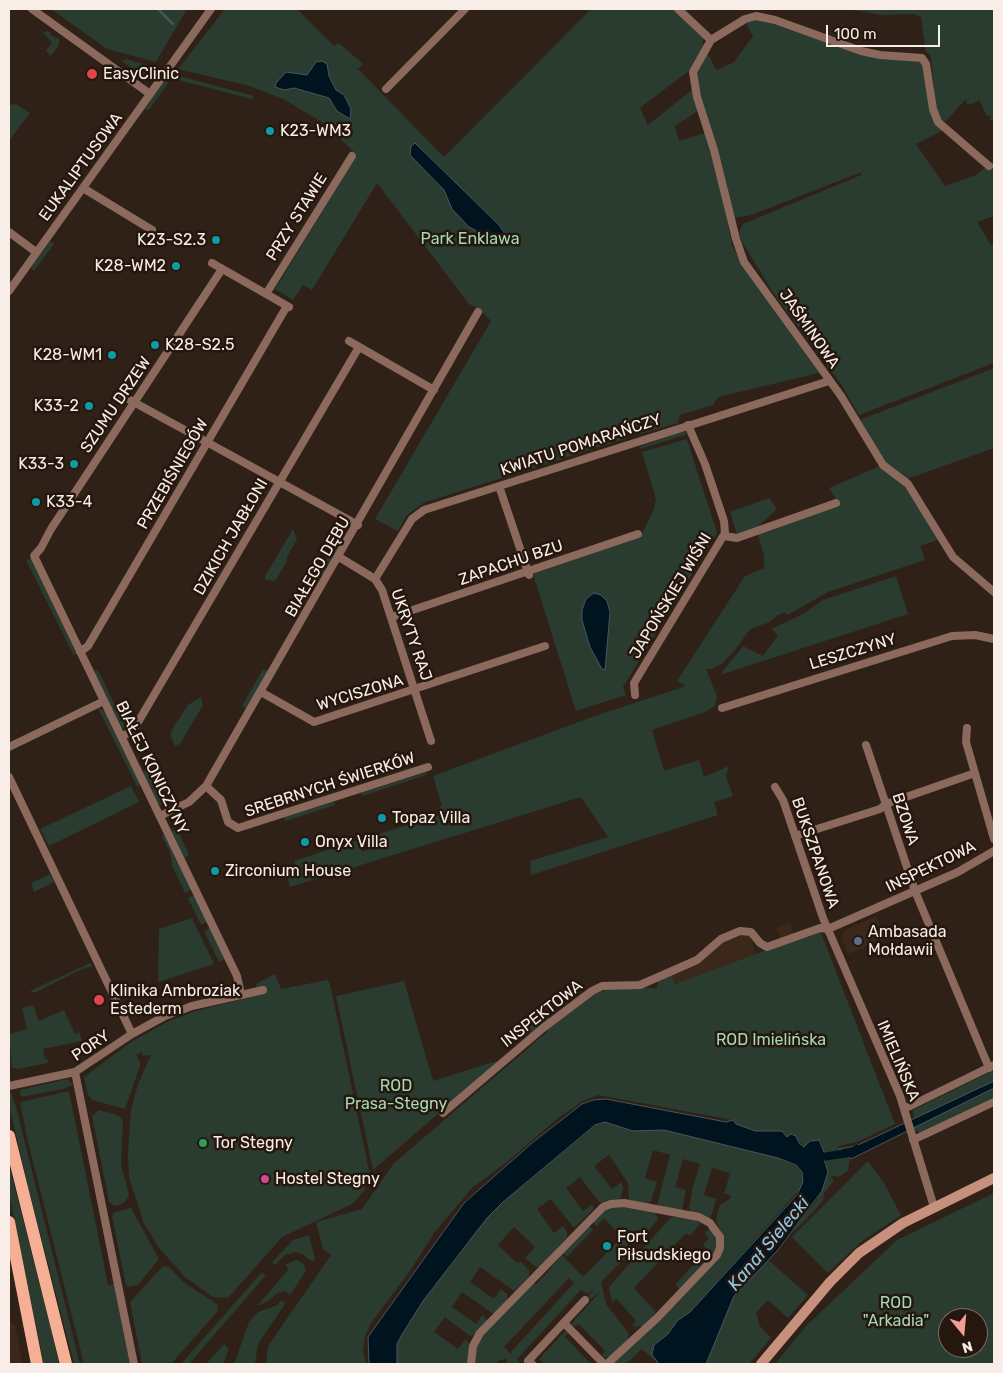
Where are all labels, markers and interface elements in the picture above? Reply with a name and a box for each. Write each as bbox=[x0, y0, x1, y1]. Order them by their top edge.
scale bar bbox=[828, 15, 942, 47]
text: 100 m bbox=[834, 25, 876, 43]
place label: EasyClinic bbox=[103, 64, 179, 84]
marker: EasyClinic bbox=[85, 67, 99, 81]
street label: EUKALIPTUSOWA bbox=[35, 109, 127, 225]
place label: K23-WM3 bbox=[280, 121, 351, 141]
marker: K23-WM3 bbox=[264, 125, 276, 137]
street label: PRZY STAWIE bbox=[262, 170, 332, 264]
park label: Park Enklawa bbox=[421, 229, 519, 249]
place label: K23-S2.3 bbox=[137, 230, 206, 250]
marker: K23-S2.3 bbox=[210, 234, 222, 246]
place label: K28-WM2 bbox=[94, 256, 166, 276]
marker: K28-WM2 bbox=[170, 260, 182, 272]
street label: JAŚMINOWA bbox=[775, 286, 843, 372]
place label: K28-S2.5 bbox=[165, 335, 235, 355]
marker: K28-S2.5 bbox=[149, 339, 161, 351]
place label: K28-WM1 bbox=[33, 345, 102, 365]
marker: K28-WM1 bbox=[106, 349, 118, 361]
street label: SZUMU DRZEW bbox=[77, 353, 155, 457]
place label: K33-2 bbox=[34, 396, 79, 416]
marker: K33-2 bbox=[83, 400, 95, 412]
street label: KWIATU POMARAŃCZY bbox=[498, 410, 664, 480]
street label: PRZEBIŚNIEGÓW bbox=[134, 415, 212, 533]
place label: K33-3 bbox=[18, 454, 64, 474]
marker: K33-3 bbox=[68, 458, 80, 470]
street label: DZIKICH JABŁONI bbox=[190, 475, 272, 599]
place label: K33-4 bbox=[46, 492, 93, 512]
marker: K33-4 bbox=[30, 496, 42, 508]
street label: BIAŁEGO DĘBU bbox=[281, 513, 355, 621]
street label: JAPOŃSKIEJ WIŚNI bbox=[626, 530, 716, 662]
street label: ZAPACHU BZU bbox=[456, 536, 566, 590]
street label: UKRYTY RAJ bbox=[386, 586, 436, 684]
street label: LESZCZYNY bbox=[807, 630, 899, 674]
street label: WYCISZONA bbox=[314, 671, 406, 715]
street label: BIAŁEJ KONICZYNY bbox=[111, 698, 193, 838]
street label: SREBRNYCH ŚWIERKÓW bbox=[242, 748, 418, 822]
street label: BZOWA bbox=[888, 790, 922, 848]
street label: BUKSZPANOWA bbox=[787, 795, 843, 911]
place label: Topaz Villa bbox=[392, 808, 470, 828]
marker: Topaz Villa bbox=[376, 812, 388, 824]
place label: Onyx Villa bbox=[315, 832, 388, 852]
marker: Onyx Villa bbox=[299, 836, 311, 848]
street label: INSPEKTOWA bbox=[883, 837, 979, 897]
place label: Zirconium House bbox=[225, 861, 351, 881]
marker: Zirconium House bbox=[209, 865, 221, 877]
place label: Ambasada Mołdawii bbox=[868, 922, 947, 960]
marker: Ambasada Mołdawii bbox=[852, 935, 864, 947]
street label: INSPEKTOWA bbox=[498, 976, 586, 1052]
place label: Klinika Ambroziak Estederm bbox=[110, 981, 240, 1019]
marker: Klinika Ambroziak Estederm bbox=[92, 993, 106, 1007]
street label: IMIELIŃSKA bbox=[872, 1018, 924, 1104]
street label: PORY bbox=[68, 1026, 114, 1066]
park label: ROD Imielińska bbox=[716, 1030, 826, 1050]
park label: ROD Prasa-Stegny bbox=[345, 1076, 447, 1114]
place label: Tor Stegny bbox=[213, 1133, 293, 1153]
marker: Tor Stegny bbox=[197, 1137, 209, 1149]
place label: Hostel Stegny bbox=[275, 1169, 380, 1189]
marker: Hostel Stegny bbox=[259, 1173, 271, 1185]
water label: Kanał Sielecki bbox=[724, 1193, 814, 1295]
place label: Fort Piłsudskiego bbox=[617, 1227, 711, 1265]
marker: Fort Piłsudskiego bbox=[601, 1240, 613, 1252]
park label: ROD "Arkadia" bbox=[863, 1293, 929, 1331]
north arrow bbox=[938, 1308, 988, 1358]
text: N bbox=[960, 1337, 975, 1356]

